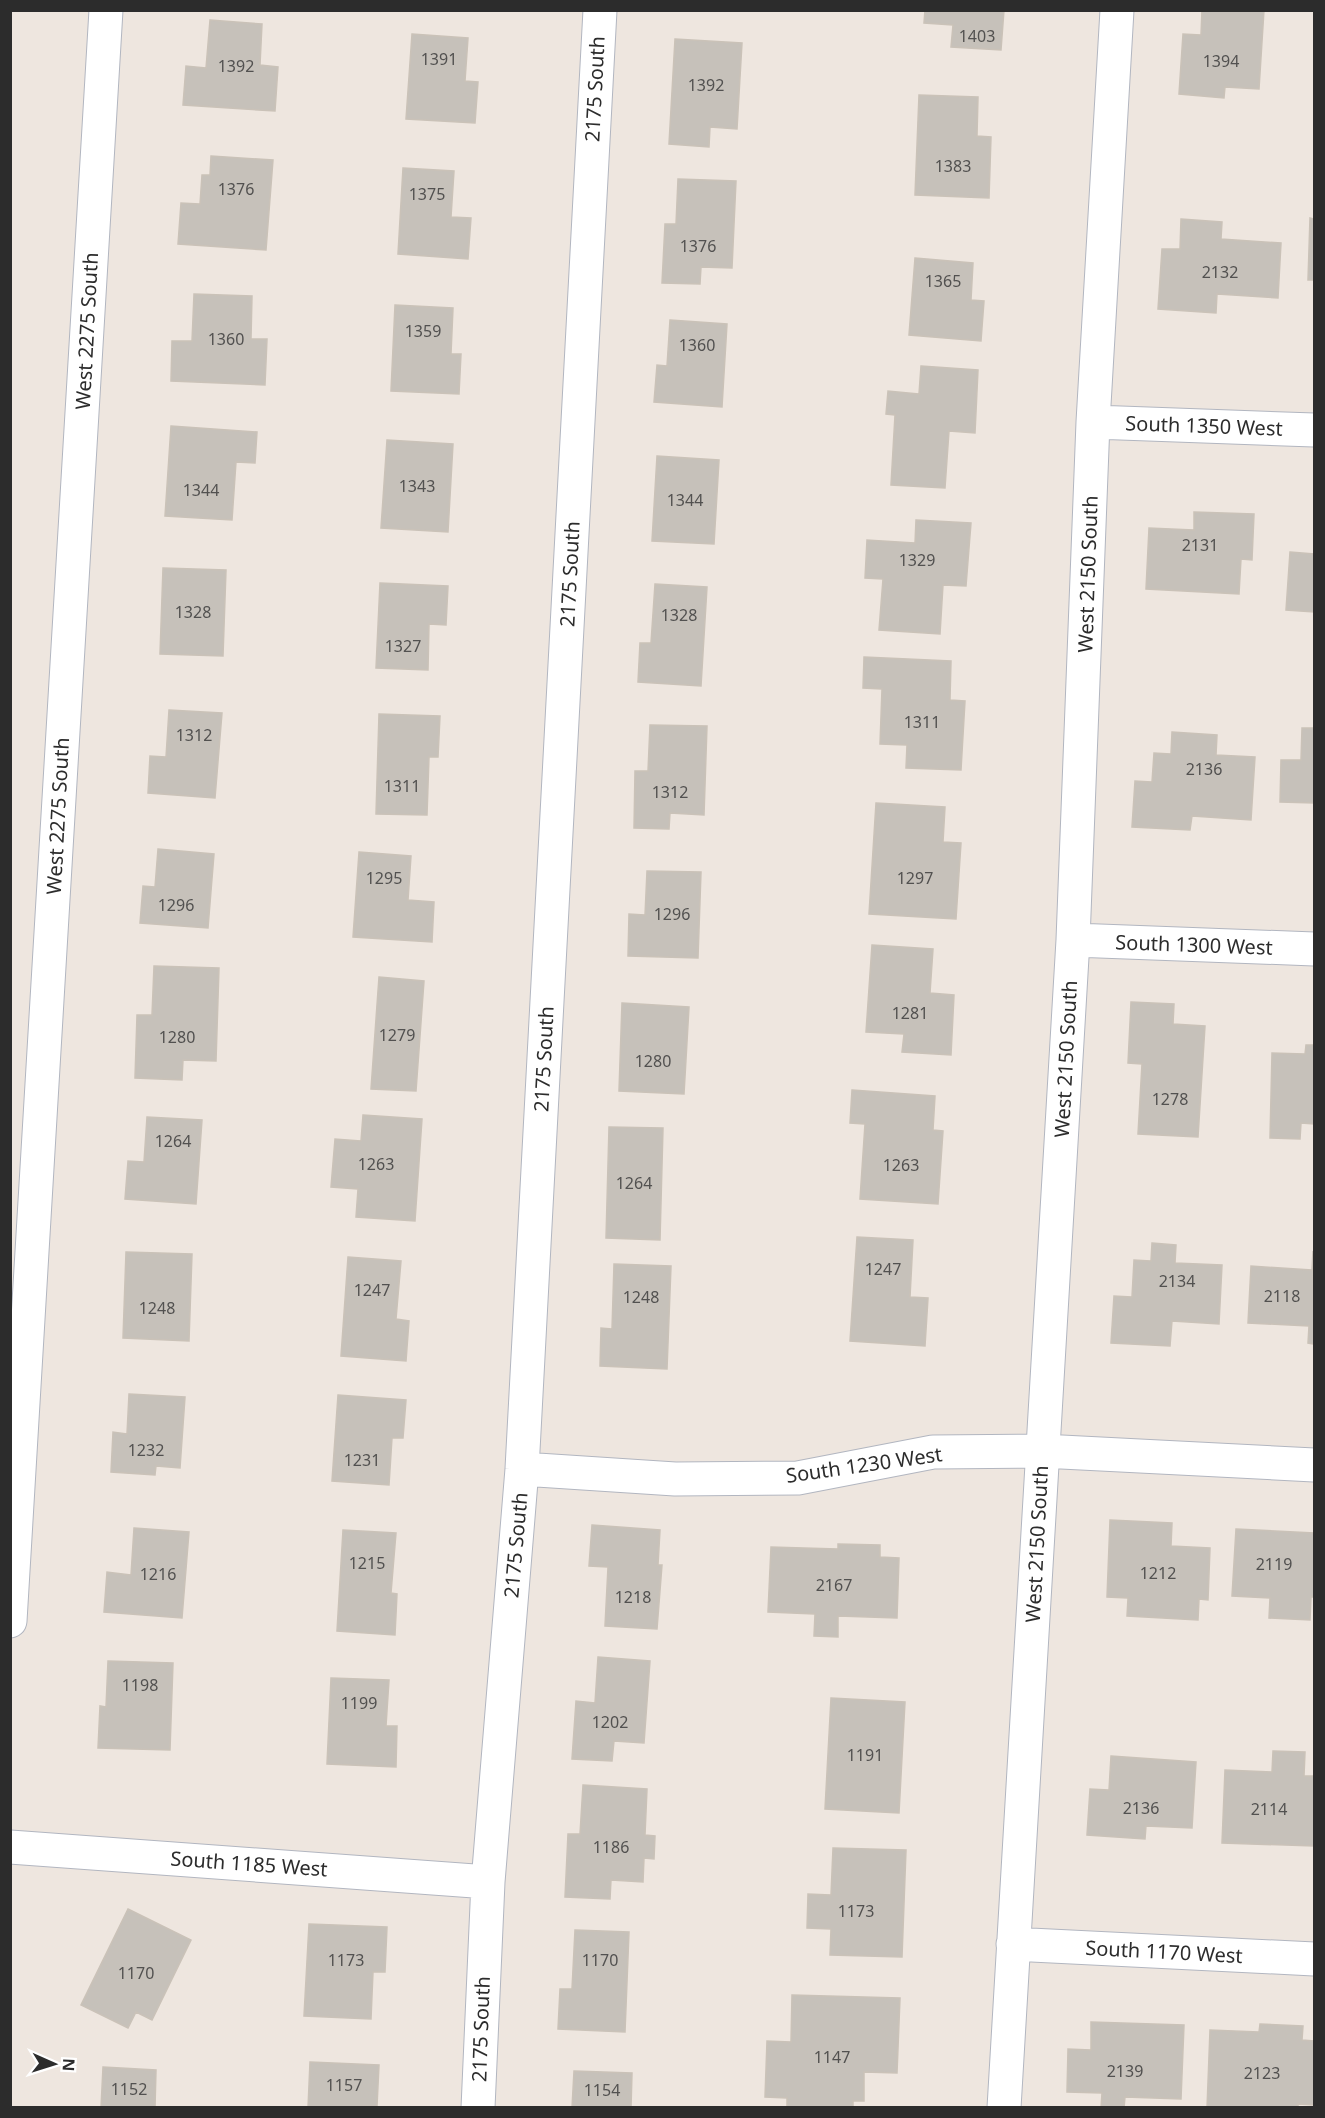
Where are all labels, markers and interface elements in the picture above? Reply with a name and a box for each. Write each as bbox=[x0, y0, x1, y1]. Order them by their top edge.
house number: 1403 bbox=[959, 25, 995, 47]
street label: 2175 South bbox=[578, 35, 611, 143]
house number: 1391 bbox=[421, 48, 457, 70]
house number: 1394 bbox=[1203, 50, 1239, 72]
house number: 1392 bbox=[218, 55, 254, 77]
house number: 1392 bbox=[688, 74, 724, 96]
house number: 1383 bbox=[935, 155, 971, 177]
house number: 1376 bbox=[218, 178, 254, 200]
house number: 1375 bbox=[409, 183, 445, 205]
house number: 1376 bbox=[680, 235, 716, 257]
street label: West 2275 South bbox=[69, 252, 104, 410]
house number: 2132 bbox=[1202, 261, 1238, 283]
house number: 1365 bbox=[925, 270, 961, 292]
house number: 1359 bbox=[405, 320, 441, 342]
house number: 1360 bbox=[208, 328, 244, 350]
house number: 1360 bbox=[679, 334, 715, 356]
street label: South 1350 West bbox=[1125, 409, 1283, 442]
house number: 1343 bbox=[399, 475, 435, 497]
house number: 1344 bbox=[183, 479, 219, 501]
house number: 1344 bbox=[667, 489, 703, 511]
street label: West 2150 South bbox=[1071, 495, 1104, 653]
street label: 2175 South bbox=[553, 520, 586, 628]
house number: 2131 bbox=[1182, 534, 1218, 556]
house number: 1329 bbox=[899, 549, 935, 571]
house number: 1328 bbox=[175, 601, 211, 623]
house number: 1328 bbox=[661, 604, 697, 626]
house number: 1327 bbox=[385, 635, 421, 657]
house number: 1311 bbox=[904, 711, 940, 733]
house number: 1312 bbox=[176, 724, 212, 746]
street label: West 2275 South bbox=[40, 737, 75, 895]
house number: 2136 bbox=[1186, 758, 1222, 780]
house number: 1311 bbox=[384, 775, 420, 797]
house number: 1312 bbox=[652, 781, 688, 803]
house number: 1295 bbox=[366, 867, 402, 889]
house number: 1297 bbox=[897, 867, 933, 889]
house number: 1296 bbox=[158, 894, 194, 916]
house number: 1296 bbox=[654, 903, 690, 925]
street label: South 1300 West bbox=[1115, 928, 1273, 961]
street label: West 2150 South bbox=[1048, 980, 1083, 1138]
house number: 1281 bbox=[892, 1002, 928, 1024]
street label: 2175 South bbox=[527, 1005, 560, 1113]
house number: 1279 bbox=[379, 1024, 415, 1046]
house number: 1280 bbox=[159, 1026, 195, 1048]
house number: 1280 bbox=[635, 1050, 671, 1072]
house number: 1278 bbox=[1152, 1088, 1188, 1110]
house number: 1264 bbox=[155, 1130, 191, 1152]
house number: 1263 bbox=[358, 1153, 394, 1175]
house number: 1263 bbox=[883, 1154, 919, 1176]
house number: 1264 bbox=[616, 1172, 652, 1194]
house number: 1247 bbox=[865, 1258, 901, 1280]
house number: 2134 bbox=[1159, 1270, 1195, 1292]
house number: 1247 bbox=[354, 1279, 390, 1301]
house number: 2118 bbox=[1264, 1285, 1300, 1307]
house number: 1248 bbox=[623, 1286, 659, 1308]
house number: 1248 bbox=[139, 1297, 175, 1319]
house number: 1232 bbox=[128, 1439, 164, 1461]
street label: South 1230 West bbox=[784, 1440, 944, 1489]
house number: 1231 bbox=[344, 1449, 380, 1471]
street label: West 2150 South bbox=[1019, 1465, 1054, 1623]
street label: 2175 South bbox=[497, 1491, 534, 1599]
house number: 1215 bbox=[349, 1552, 385, 1574]
house number: 2119 bbox=[1256, 1553, 1292, 1575]
house number: 1212 bbox=[1140, 1562, 1176, 1584]
house number: 1216 bbox=[140, 1563, 176, 1585]
house number: 2167 bbox=[816, 1574, 852, 1596]
house number: 1218 bbox=[615, 1586, 651, 1608]
house number: 1198 bbox=[122, 1674, 158, 1696]
house number: 1199 bbox=[341, 1692, 377, 1714]
house number: 1202 bbox=[592, 1711, 628, 1733]
house number: 1191 bbox=[847, 1744, 883, 1766]
house number: 2136 bbox=[1123, 1797, 1159, 1819]
house number: 2114 bbox=[1251, 1798, 1287, 1820]
house number: 1186 bbox=[593, 1836, 629, 1858]
street label: South 1185 West bbox=[170, 1845, 329, 1882]
house number: 1173 bbox=[838, 1900, 874, 1922]
street label: South 1170 West bbox=[1085, 1934, 1243, 1969]
house number: 1173 bbox=[328, 1949, 364, 1971]
house number: 1170 bbox=[582, 1949, 618, 1971]
house number: 1170 bbox=[118, 1962, 154, 1984]
street label: 2175 South bbox=[465, 1976, 496, 2082]
north arrow bbox=[24, 2034, 84, 2094]
house number: 1147 bbox=[814, 2046, 850, 2068]
text: N bbox=[58, 2058, 80, 2072]
house number: 2139 bbox=[1107, 2060, 1143, 2082]
house number: 2123 bbox=[1244, 2062, 1280, 2084]
house number: 1157 bbox=[326, 2074, 362, 2096]
house number: 1152 bbox=[111, 2078, 147, 2100]
house number: 1154 bbox=[584, 2079, 620, 2101]

